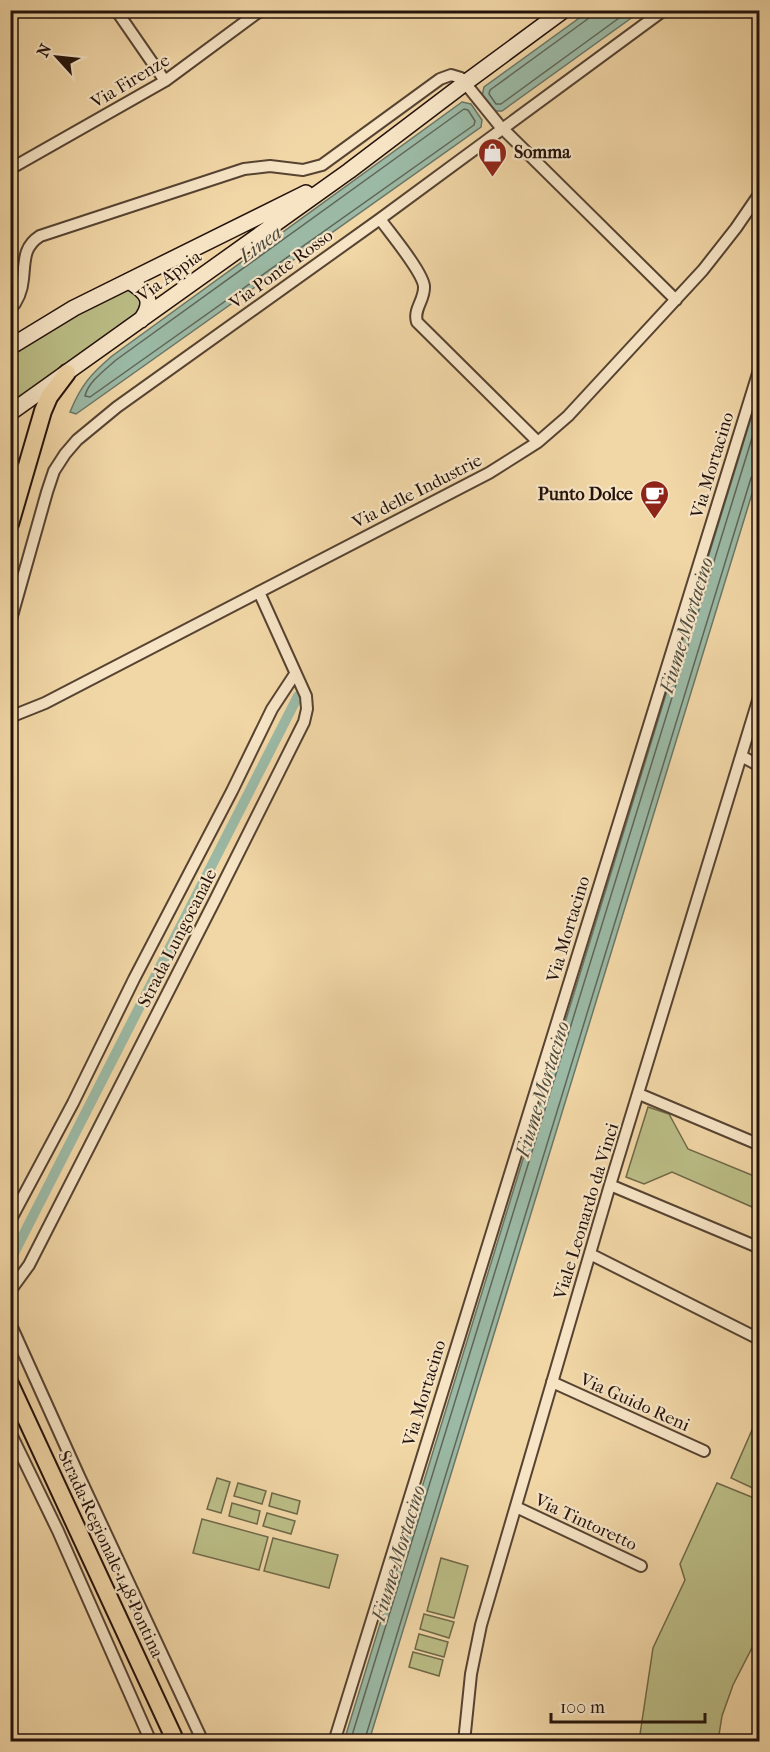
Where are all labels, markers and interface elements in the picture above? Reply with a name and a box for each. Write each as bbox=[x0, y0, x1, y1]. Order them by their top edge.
north arrow bbox=[27, 27, 87, 87]
text: N bbox=[33, 40, 56, 60]
street label: Via Firenze bbox=[86, 50, 173, 114]
shop icon: Somma bbox=[477, 136, 509, 178]
place label: Somma bbox=[514, 142, 571, 163]
water label: Linea bbox=[233, 221, 286, 269]
street label: Via Ponte Rosso bbox=[225, 225, 337, 314]
street label: Via Appia bbox=[132, 246, 206, 307]
street label: Via Mortacino bbox=[686, 410, 739, 522]
street label: Via delle Industrie bbox=[348, 450, 486, 534]
cafe icon: Punto Dolce bbox=[638, 478, 670, 520]
place label: Punto Dolce bbox=[538, 484, 633, 505]
water label: Fiume Mortacino bbox=[655, 554, 718, 697]
street label: Strada Lungocanale bbox=[133, 865, 221, 1011]
street label: Via Mortacino bbox=[542, 874, 595, 986]
water label: Fiume Mortacino bbox=[511, 1018, 574, 1161]
street label: Viale Leonardo da Vinci bbox=[549, 1120, 624, 1303]
street label: Via Mortacino bbox=[398, 1338, 451, 1450]
street label: Via Guido Reni bbox=[576, 1369, 693, 1436]
street label: Strada Regionale 148 Pontina bbox=[53, 1447, 168, 1662]
water label: Fiume Mortacino bbox=[367, 1482, 430, 1625]
street label: Via Tintoretto bbox=[530, 1489, 640, 1555]
scale bar bbox=[551, 1686, 706, 1724]
text: 100 m bbox=[560, 1697, 605, 1718]

